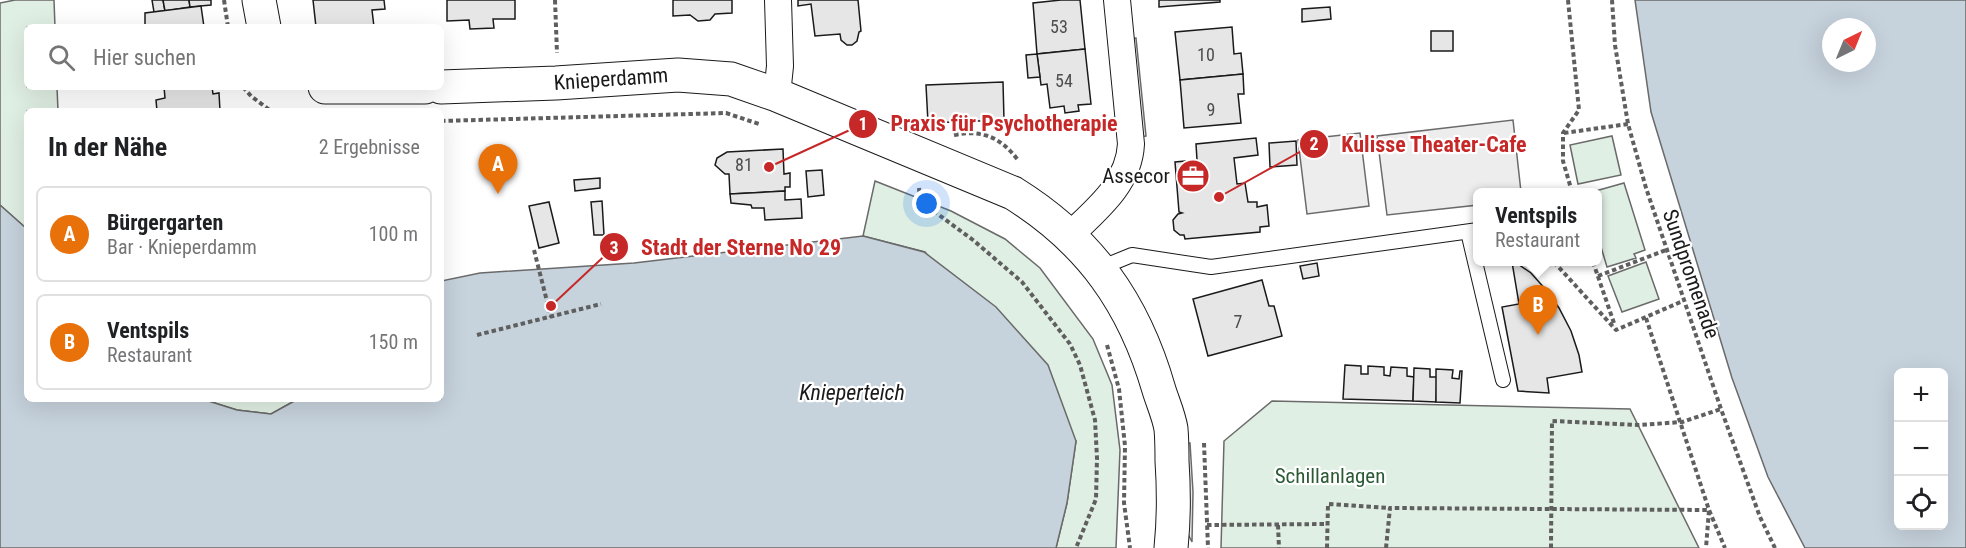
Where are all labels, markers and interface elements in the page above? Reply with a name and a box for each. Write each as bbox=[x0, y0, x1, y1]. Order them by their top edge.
house number: 53 bbox=[1050, 16, 1068, 37]
north arrow bbox=[1822, 18, 1876, 72]
search box bbox=[24, 24, 444, 90]
icon: search bbox=[45, 41, 78, 74]
house number: 10 bbox=[1197, 44, 1215, 65]
text: Hier suchen bbox=[93, 45, 196, 70]
street label: Knieperdamm bbox=[553, 63, 669, 95]
house number: 54 bbox=[1055, 70, 1073, 91]
house number: 9 bbox=[1207, 99, 1215, 120]
callout: Praxis für Psychotherapie bbox=[848, 104, 1129, 144]
text: Praxis für Psychotherapie bbox=[890, 111, 1118, 136]
text: 1 bbox=[858, 113, 868, 134]
callout: Kulisse Theater-Cafe bbox=[1299, 124, 1539, 164]
text: In der Nähe bbox=[48, 132, 167, 162]
text: Kulisse Theater-Cafe bbox=[1341, 132, 1527, 157]
text: 2 bbox=[1309, 133, 1319, 154]
text: 2 Ergebnisse bbox=[319, 135, 420, 159]
pin: A bbox=[478, 144, 518, 194]
house number: 81 bbox=[735, 154, 753, 175]
office icon: Assecor bbox=[1175, 158, 1211, 194]
place label: Assecor bbox=[1102, 164, 1170, 188]
popup bbox=[1473, 188, 1602, 266]
your location bbox=[912, 189, 941, 218]
text: Ventspils bbox=[1495, 203, 1577, 228]
street label: Sundpromenade bbox=[1658, 206, 1724, 342]
text: Bürgergarten bbox=[107, 210, 223, 235]
text: A bbox=[64, 222, 75, 246]
text: 100 m bbox=[369, 222, 418, 246]
callout: Stadt der Sterne No 29 bbox=[599, 227, 853, 267]
text: Restaurant bbox=[1495, 228, 1580, 252]
text: Bar · Knieperdamm bbox=[107, 235, 257, 259]
text: Stadt der Sterne No 29 bbox=[641, 235, 841, 260]
text: 3 bbox=[609, 237, 619, 258]
pin: B bbox=[1518, 286, 1558, 335]
house number: 7 bbox=[1234, 311, 1243, 332]
text: Ventspils bbox=[107, 318, 189, 343]
text: B bbox=[64, 330, 75, 354]
text: 150 m bbox=[369, 330, 418, 354]
text: Restaurant bbox=[107, 343, 192, 367]
map controls bbox=[1894, 368, 1948, 530]
button: + bbox=[1894, 368, 1948, 422]
water label: Knieperteich bbox=[799, 380, 905, 405]
button: − bbox=[1894, 422, 1948, 476]
park label: Schillanlagen bbox=[1275, 464, 1385, 488]
button: locate bbox=[1894, 476, 1948, 530]

